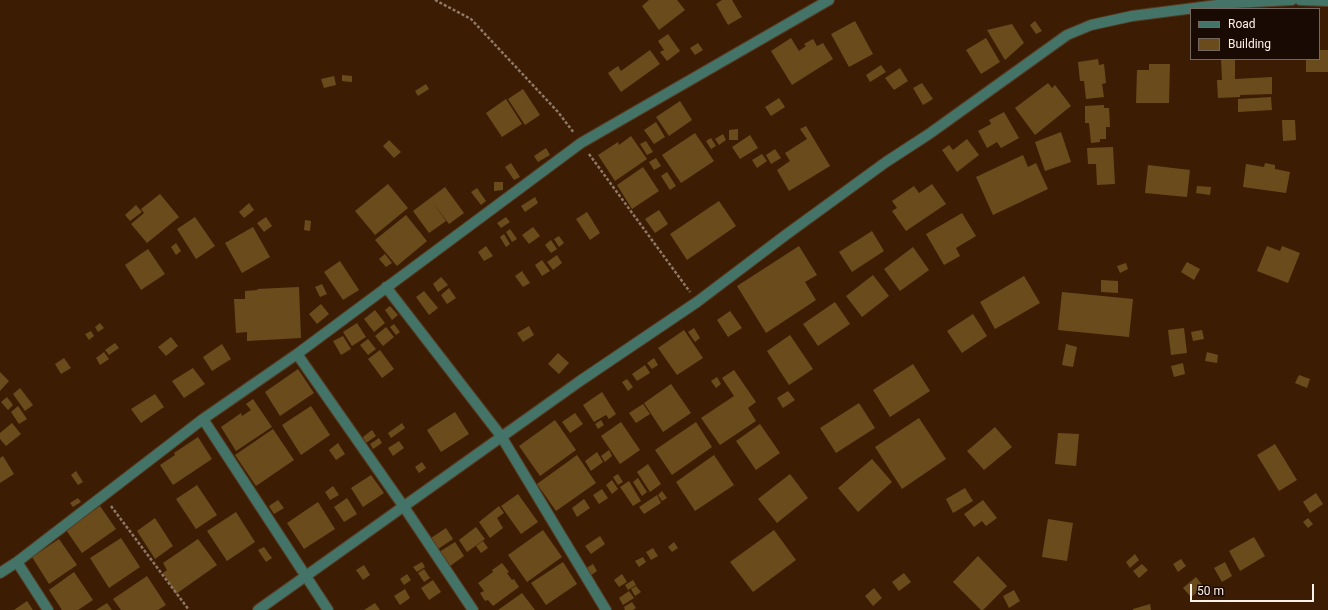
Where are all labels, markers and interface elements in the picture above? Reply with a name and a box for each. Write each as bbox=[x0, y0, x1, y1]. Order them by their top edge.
legend bbox=[1190, 8, 1320, 60]
text: Road bbox=[1228, 17, 1256, 31]
text: Building bbox=[1228, 37, 1271, 51]
scale bar bbox=[1192, 576, 1316, 602]
text: 50 m bbox=[1197, 584, 1224, 598]

